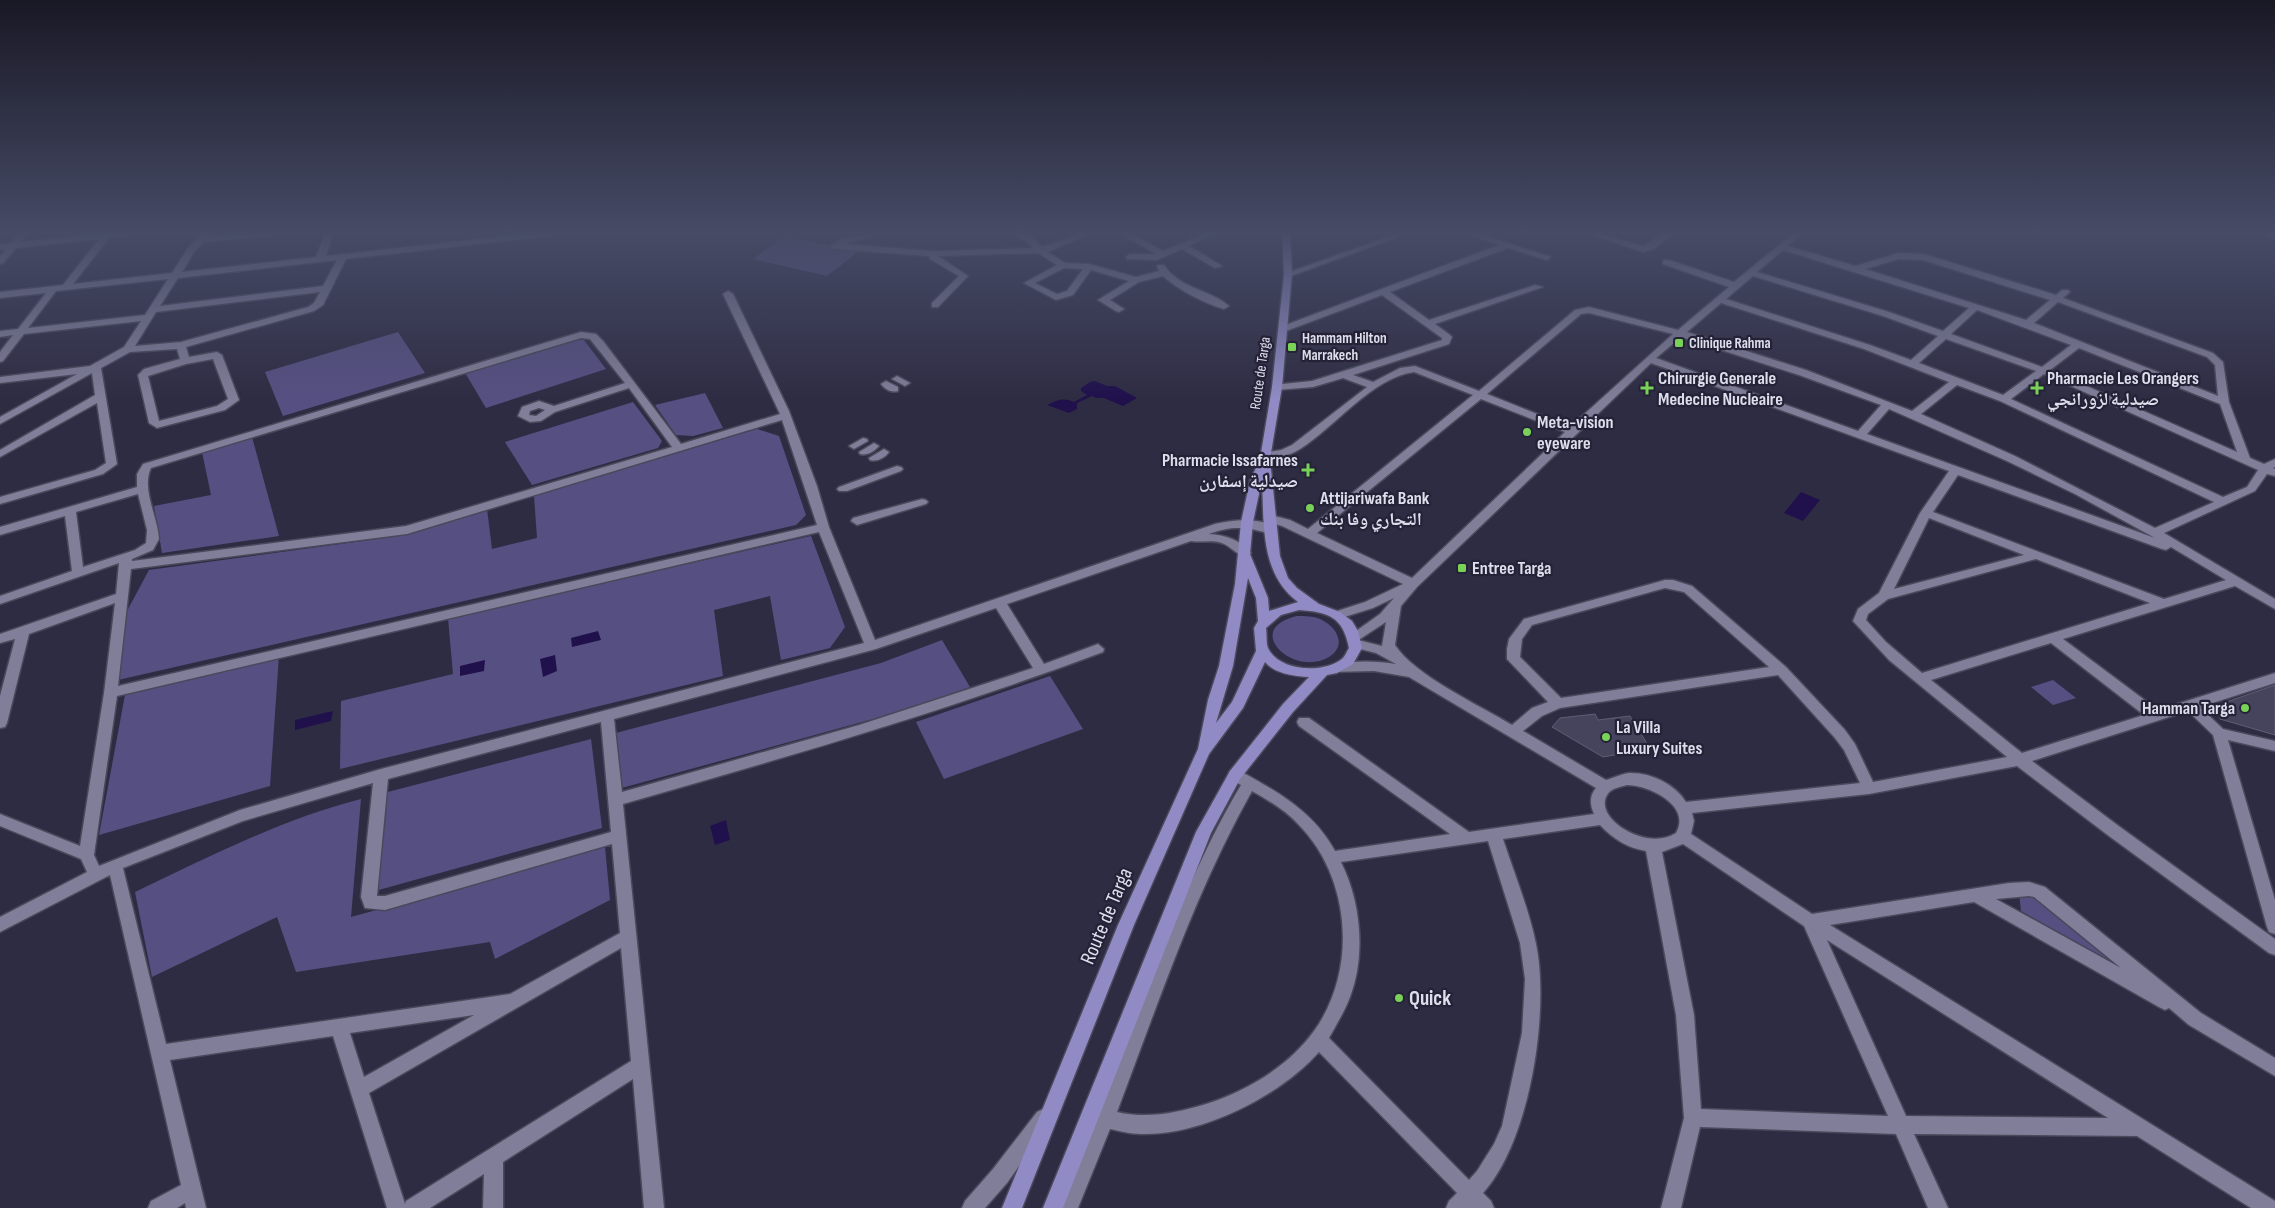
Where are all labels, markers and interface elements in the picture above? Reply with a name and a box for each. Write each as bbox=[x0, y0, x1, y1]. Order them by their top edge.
place label: Hammam Hilton Marrakech bbox=[1302, 329, 1387, 365]
place label: Clinique Rahma bbox=[1689, 334, 1771, 353]
street label: Route de Targa bbox=[1246, 335, 1275, 411]
marker: Clinique Rahma bbox=[1673, 337, 1685, 349]
marker: Hammam Hilton Marrakech bbox=[1286, 341, 1298, 353]
place label: Chirurgie Generale Medecine Nucleaire bbox=[1658, 368, 1783, 410]
place label: Pharmacie Les Orangers صيدلية لزورانجي bbox=[2047, 368, 2199, 413]
marker: Chirurgie Generale Medecine Nucleaire bbox=[1640, 381, 1654, 395]
marker: Pharmacie Les Orangers صيدلية لزورانجي bbox=[2031, 382, 2043, 394]
place label: Meta-vision eyeware bbox=[1537, 412, 1614, 454]
marker: Meta-vision eyeware bbox=[1521, 426, 1533, 438]
place label: Pharmacie Issafarnes صيدلية إسفارن bbox=[1162, 450, 1298, 492]
marker: Pharmacie Issafarnes صيدلية إسفارن bbox=[1302, 464, 1314, 476]
place label: Attijariwafa Bank التجاري وفا بنك bbox=[1319, 488, 1430, 533]
marker: Attijariwafa Bank التجاري وفا بنك bbox=[1304, 502, 1316, 514]
place label: Entree Targa bbox=[1472, 558, 1551, 579]
marker: Entree Targa bbox=[1456, 562, 1468, 574]
place label: Hamman Targa bbox=[2142, 698, 2235, 719]
marker: Hamman Targa bbox=[2239, 702, 2251, 714]
place label: La Villa Luxury Suites bbox=[1616, 717, 1702, 759]
marker: La Villa Luxury Suites bbox=[1600, 731, 1612, 743]
street label: Route de Targa bbox=[1075, 864, 1138, 968]
place label: Quick bbox=[1409, 986, 1451, 1011]
marker: Quick bbox=[1393, 992, 1405, 1004]

